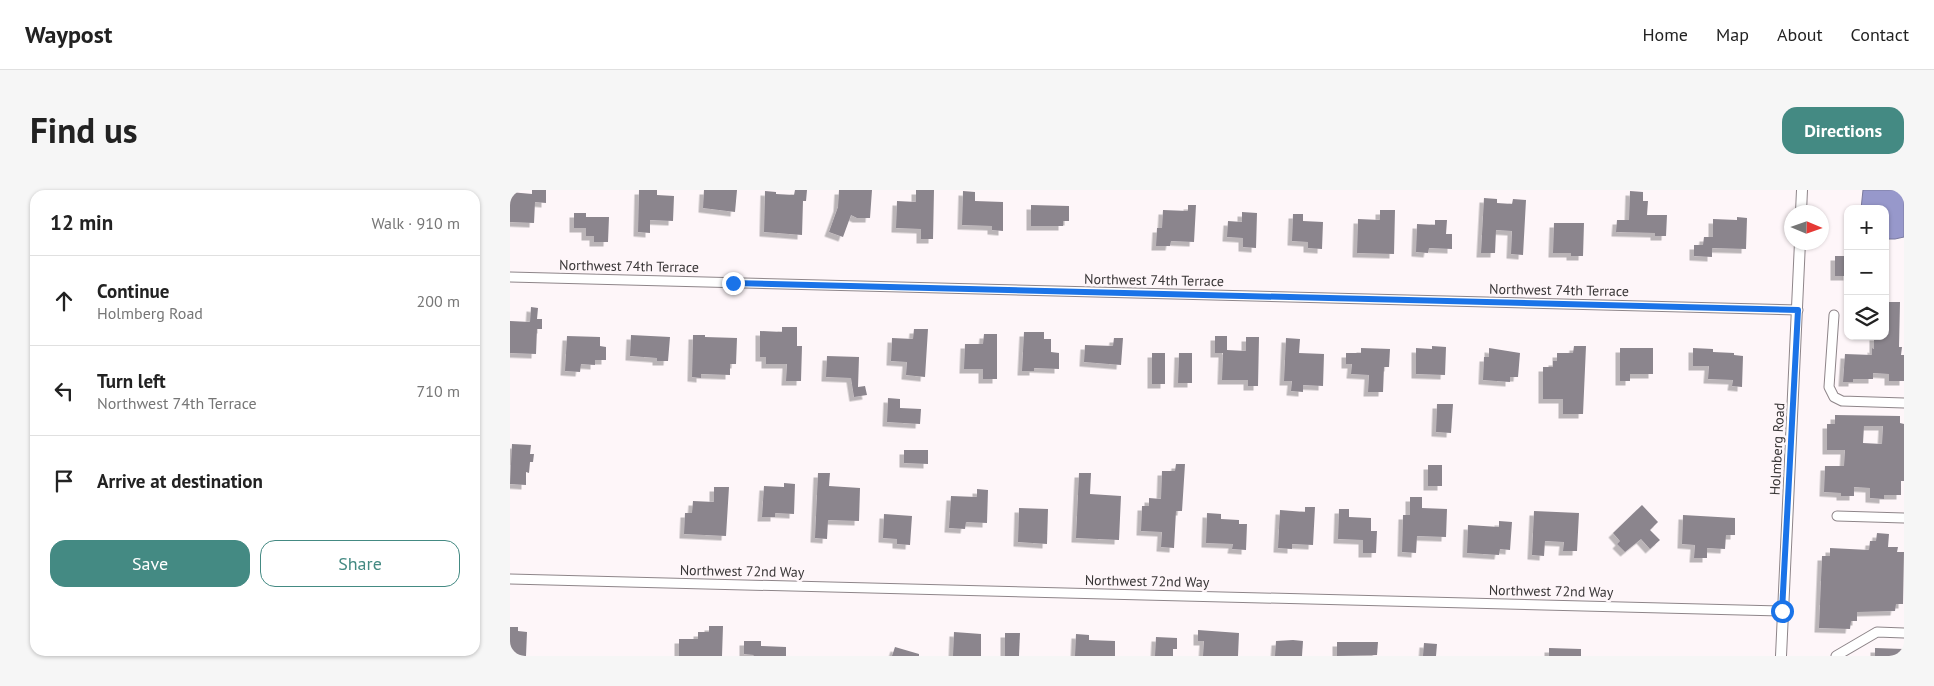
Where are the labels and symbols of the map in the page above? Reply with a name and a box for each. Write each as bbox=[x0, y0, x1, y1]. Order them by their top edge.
north arrow bbox=[1784, 205, 1829, 250]
street label: Northwest 74th Terrace bbox=[559, 256, 699, 276]
street label: Northwest 74th Terrace bbox=[1084, 270, 1224, 290]
route end bbox=[722, 272, 745, 295]
street label: Northwest 74th Terrace bbox=[1489, 280, 1629, 300]
street label: Holmberg Road bbox=[1766, 402, 1788, 496]
street label: Northwest 72nd Way bbox=[680, 561, 805, 581]
street label: Northwest 72nd Way bbox=[1085, 571, 1210, 591]
street label: Northwest 72nd Way bbox=[1489, 581, 1614, 601]
route start bbox=[1771, 600, 1794, 623]

